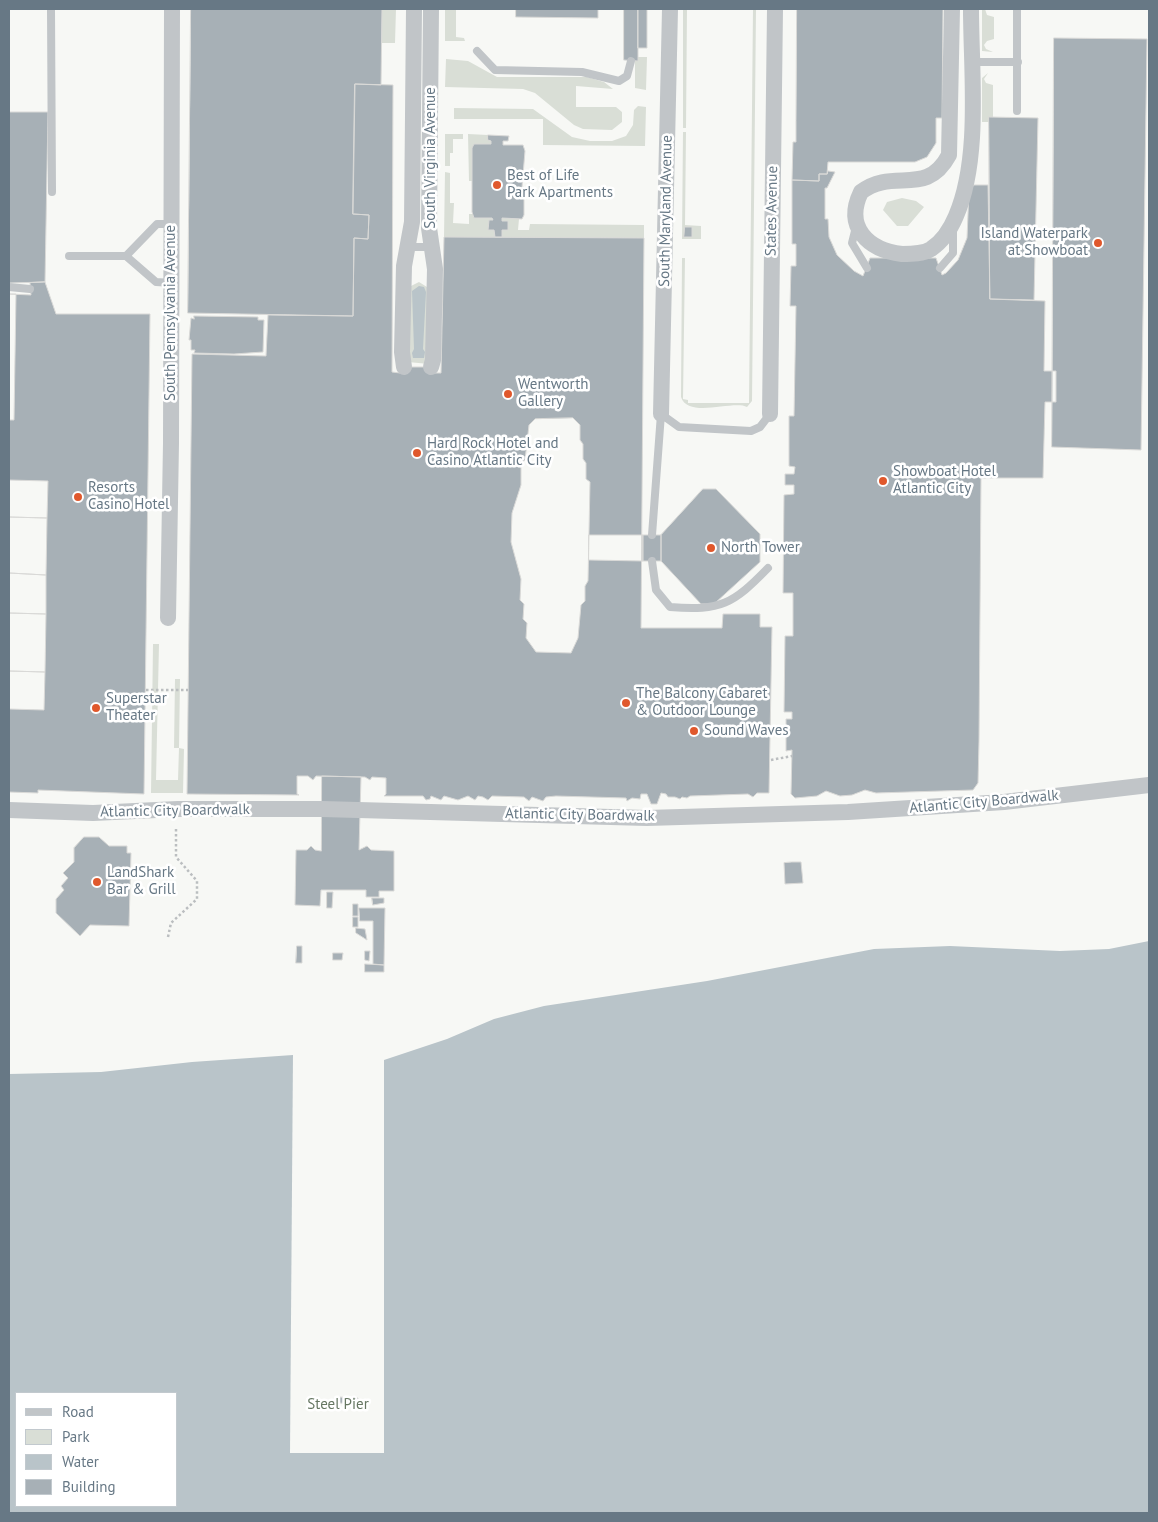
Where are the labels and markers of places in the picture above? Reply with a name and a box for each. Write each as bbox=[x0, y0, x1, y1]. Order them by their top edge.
place label: Best of Life Park Apartments bbox=[507, 167, 613, 202]
marker: Best of Life Park Apartments bbox=[491, 179, 503, 191]
place label: Island Waterpark at Showboat bbox=[980, 225, 1088, 260]
marker: Island Waterpark at Showboat bbox=[1092, 237, 1104, 249]
place label: Wentworth Gallery bbox=[518, 376, 588, 411]
marker: Wentworth Gallery bbox=[502, 388, 514, 400]
place label: Hard Rock Hotel and Casino Atlantic City bbox=[427, 435, 559, 470]
marker: Hard Rock Hotel and Casino Atlantic City bbox=[411, 447, 423, 459]
place label: Showboat Hotel Atlantic City bbox=[893, 463, 996, 498]
marker: Showboat Hotel Atlantic City bbox=[877, 475, 889, 487]
place label: Resorts Casino Hotel bbox=[88, 479, 169, 514]
marker: Resorts Casino Hotel bbox=[72, 491, 84, 503]
place label: North Tower bbox=[721, 539, 800, 557]
marker: North Tower bbox=[705, 542, 717, 554]
place label: The Balcony Cabaret & Outdoor Lounge bbox=[636, 685, 767, 720]
place label: Superstar Theater bbox=[106, 690, 167, 725]
marker: The Balcony Cabaret & Outdoor Lounge bbox=[620, 697, 632, 709]
marker: Superstar Theater bbox=[90, 702, 102, 714]
place label: Sound Waves bbox=[704, 722, 789, 740]
marker: Sound Waves bbox=[688, 725, 700, 737]
place label: LandShark Bar & Grill bbox=[107, 864, 176, 899]
marker: LandShark Bar & Grill bbox=[91, 876, 103, 888]

